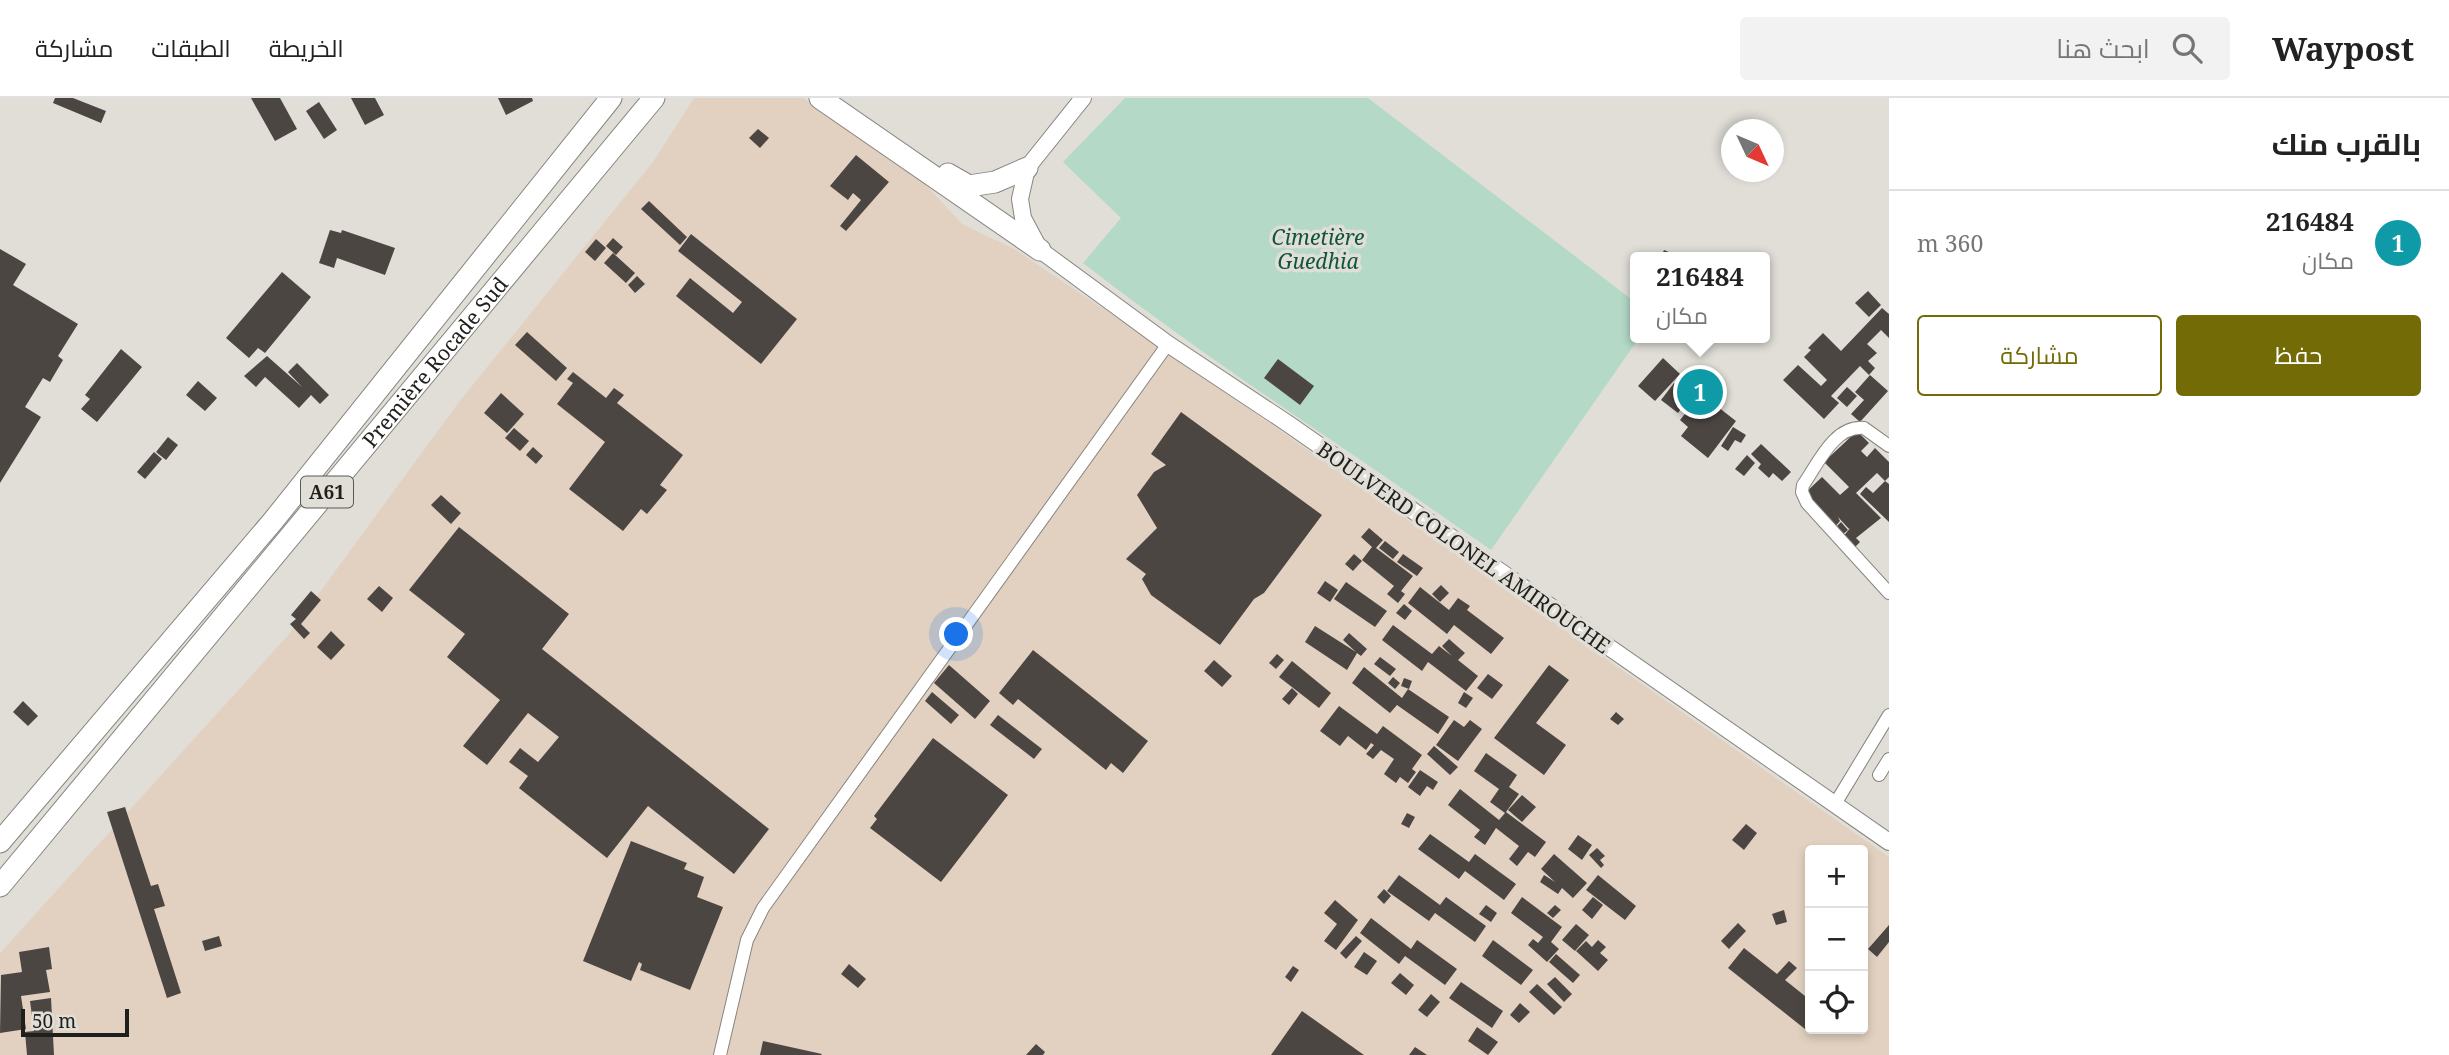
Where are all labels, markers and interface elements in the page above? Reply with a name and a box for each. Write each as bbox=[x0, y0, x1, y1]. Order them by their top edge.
search box bbox=[1740, 17, 2230, 80]
text: Waypost bbox=[2272, 26, 2414, 71]
icon: search bbox=[2168, 29, 2206, 67]
text: ابحث هنا bbox=[2056, 30, 2150, 66]
text: مشاركة bbox=[35, 31, 113, 64]
text: الطبقات bbox=[151, 31, 231, 64]
text: الخريطة bbox=[269, 31, 344, 64]
north arrow bbox=[1721, 119, 1784, 182]
text: بالقرب منك bbox=[2272, 123, 2421, 164]
text: 216484 bbox=[2266, 203, 2354, 239]
park label: Cimetière Guedhia bbox=[1272, 223, 1364, 275]
text: 360 m bbox=[1917, 227, 1983, 259]
text: 1 bbox=[2392, 227, 2405, 259]
text: مكان bbox=[2302, 244, 2354, 276]
popup bbox=[1630, 252, 1770, 343]
text: 216484 bbox=[1656, 258, 1744, 294]
street label: Première Rocade Sud bbox=[356, 271, 514, 453]
text: مكان bbox=[1656, 299, 1708, 331]
button: مشاركة bbox=[1917, 315, 2162, 396]
button: حفظ bbox=[2176, 315, 2421, 396]
pin: 1 bbox=[1677, 366, 1723, 418]
street label: BOULVERD COLONEL AMIROUCHE bbox=[1312, 435, 1616, 659]
road number: A61 bbox=[301, 476, 353, 508]
your location bbox=[939, 617, 973, 651]
map controls bbox=[1805, 845, 1868, 1034]
button: + bbox=[1805, 845, 1868, 908]
button: − bbox=[1805, 908, 1868, 971]
button: locate bbox=[1805, 971, 1868, 1034]
scale bar bbox=[21, 1006, 130, 1038]
text: 50 m bbox=[32, 1008, 76, 1034]

